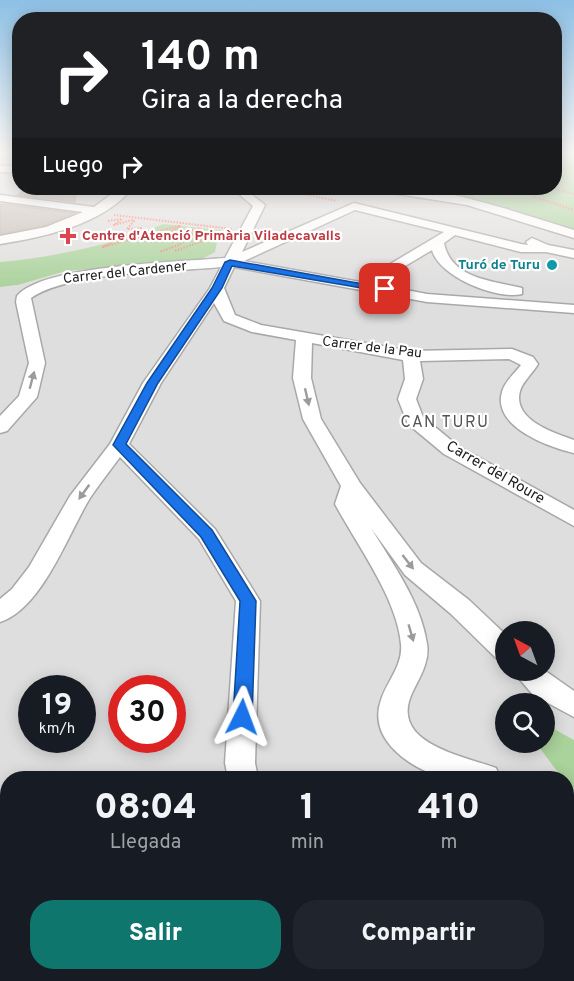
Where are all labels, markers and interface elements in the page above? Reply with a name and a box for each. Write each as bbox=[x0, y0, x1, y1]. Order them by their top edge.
text: 140 m bbox=[141, 32, 260, 85]
icon: right bbox=[42, 36, 120, 114]
text: Gira a la derecha bbox=[141, 84, 343, 118]
icon: right bbox=[115, 150, 148, 183]
text: Luego bbox=[42, 153, 103, 180]
marker: Centre d'Atenció Primària Viladecavalls bbox=[59, 227, 77, 245]
place label: Centre d'Atenció Primària Viladecavalls bbox=[82, 228, 341, 245]
place label: Turó de Turu bbox=[458, 257, 540, 274]
street label: Carrer del Cardener bbox=[62, 258, 188, 288]
marker: Turó de Turu bbox=[545, 258, 559, 272]
pin bbox=[359, 263, 410, 314]
icon: arrive bbox=[368, 272, 401, 305]
street label: Carrer de la Pau bbox=[321, 333, 423, 363]
one-way arrow bbox=[28, 371, 38, 389]
one-way arrow bbox=[303, 388, 312, 407]
district label: CAN TURU bbox=[401, 413, 489, 433]
street label: Carrer del Roure bbox=[442, 437, 548, 509]
one-way arrow bbox=[79, 484, 91, 499]
one-way arrow bbox=[402, 554, 415, 570]
north arrow bbox=[495, 621, 555, 681]
map controls bbox=[495, 621, 555, 753]
one-way arrow bbox=[406, 624, 416, 642]
speed limit sign: 30 bbox=[108, 675, 186, 753]
position arrow bbox=[210, 685, 274, 749]
text: 19 bbox=[42, 688, 72, 725]
button: search bbox=[495, 693, 555, 753]
text: km/h bbox=[39, 720, 75, 739]
text: 08:04 bbox=[94, 786, 197, 832]
text: 1 bbox=[300, 786, 315, 832]
text: 410 bbox=[418, 786, 480, 832]
text: Llegada bbox=[110, 830, 181, 856]
text: min bbox=[291, 830, 324, 856]
text: m bbox=[441, 830, 458, 856]
button: Salir bbox=[30, 900, 281, 969]
button: Compartir bbox=[293, 900, 544, 969]

